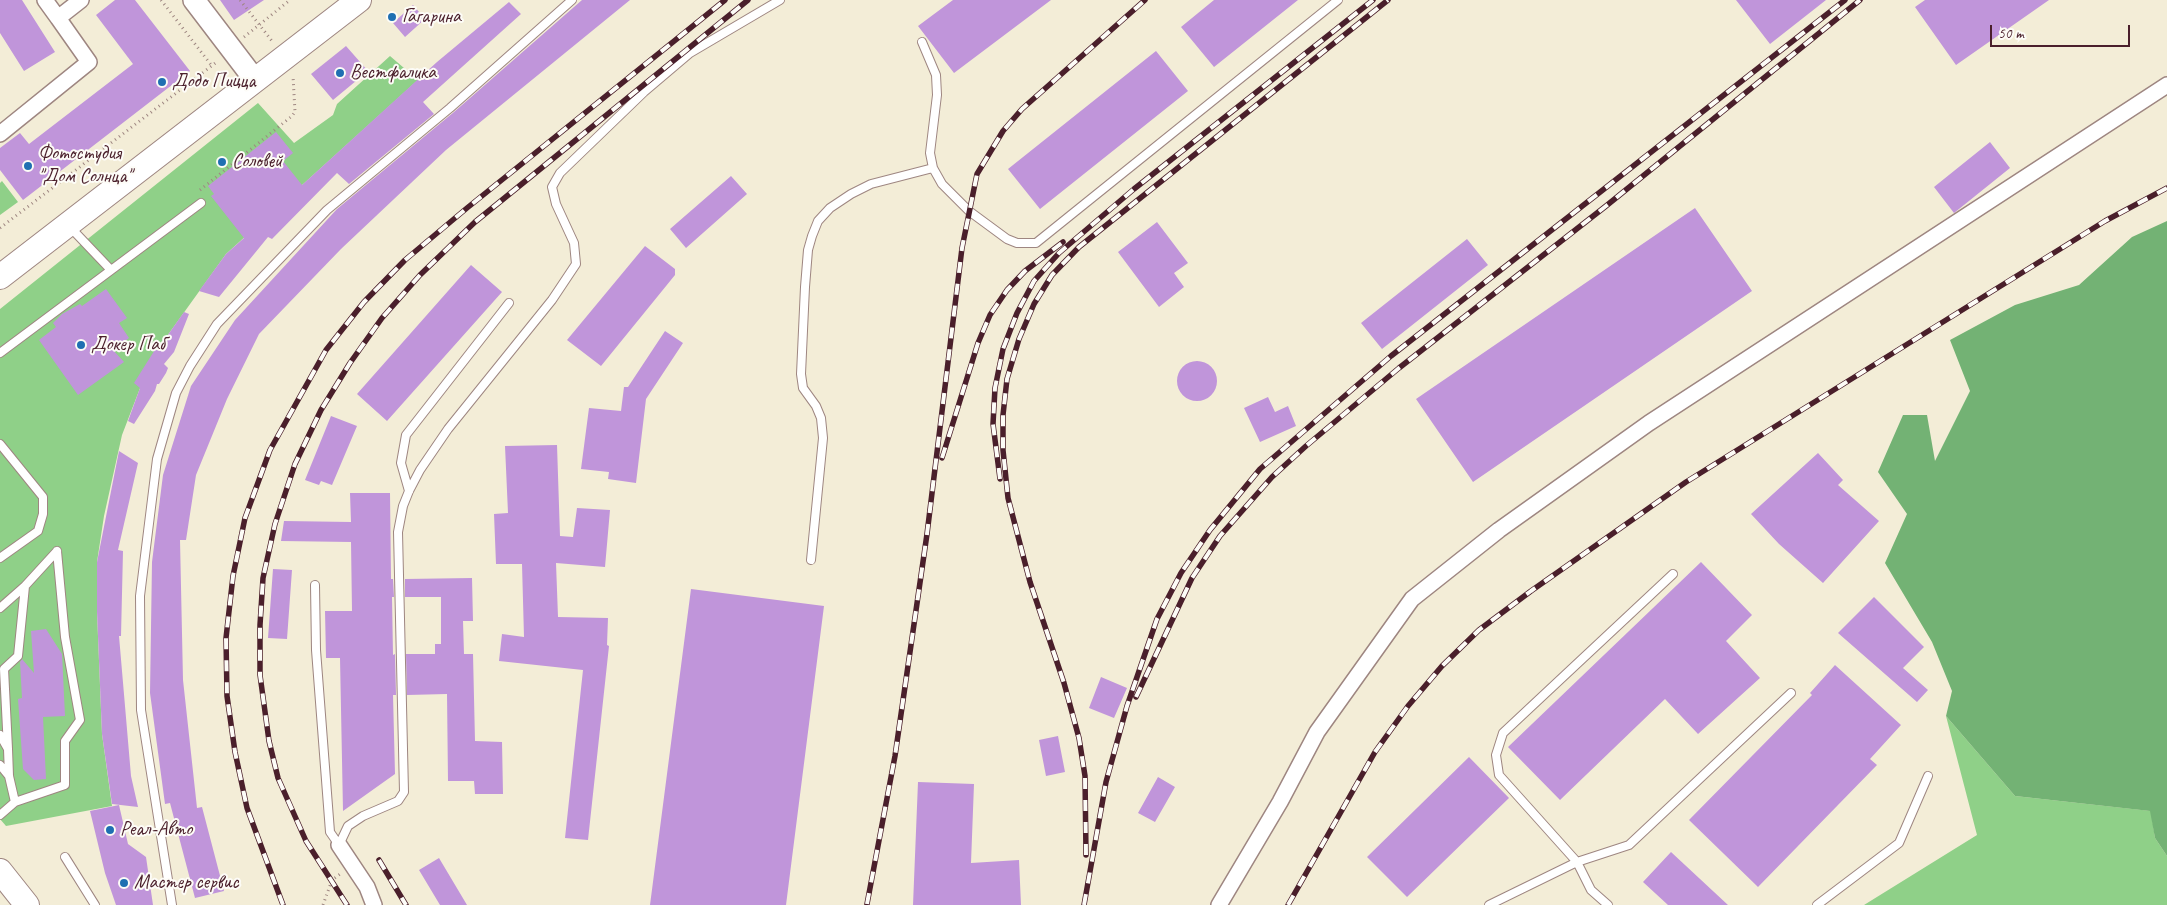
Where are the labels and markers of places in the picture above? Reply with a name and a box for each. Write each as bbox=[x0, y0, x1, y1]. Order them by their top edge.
place label: Гагарина bbox=[402, 5, 461, 29]
marker: Гагарина bbox=[386, 11, 398, 23]
place label: Вестфалика bbox=[350, 61, 436, 85]
marker: Вестфалика bbox=[334, 67, 346, 79]
place label: Додо Пицца bbox=[172, 70, 256, 94]
marker: Додо Пицца bbox=[156, 76, 168, 88]
place label: Фотостудия "Дом Солнца" bbox=[38, 142, 131, 189]
place label: Соловей bbox=[232, 150, 282, 174]
marker: Соловей bbox=[216, 156, 228, 168]
marker: Фотостудия "Дом Солнца" bbox=[22, 160, 34, 172]
place label: Докер Паб bbox=[91, 333, 165, 357]
marker: Докер Паб bbox=[75, 339, 87, 351]
place label: Реал-Авто bbox=[120, 818, 192, 842]
marker: Реал-Авто bbox=[104, 824, 116, 836]
place label: Мастер сервис bbox=[134, 871, 239, 895]
marker: Мастер сервис bbox=[118, 877, 130, 889]

